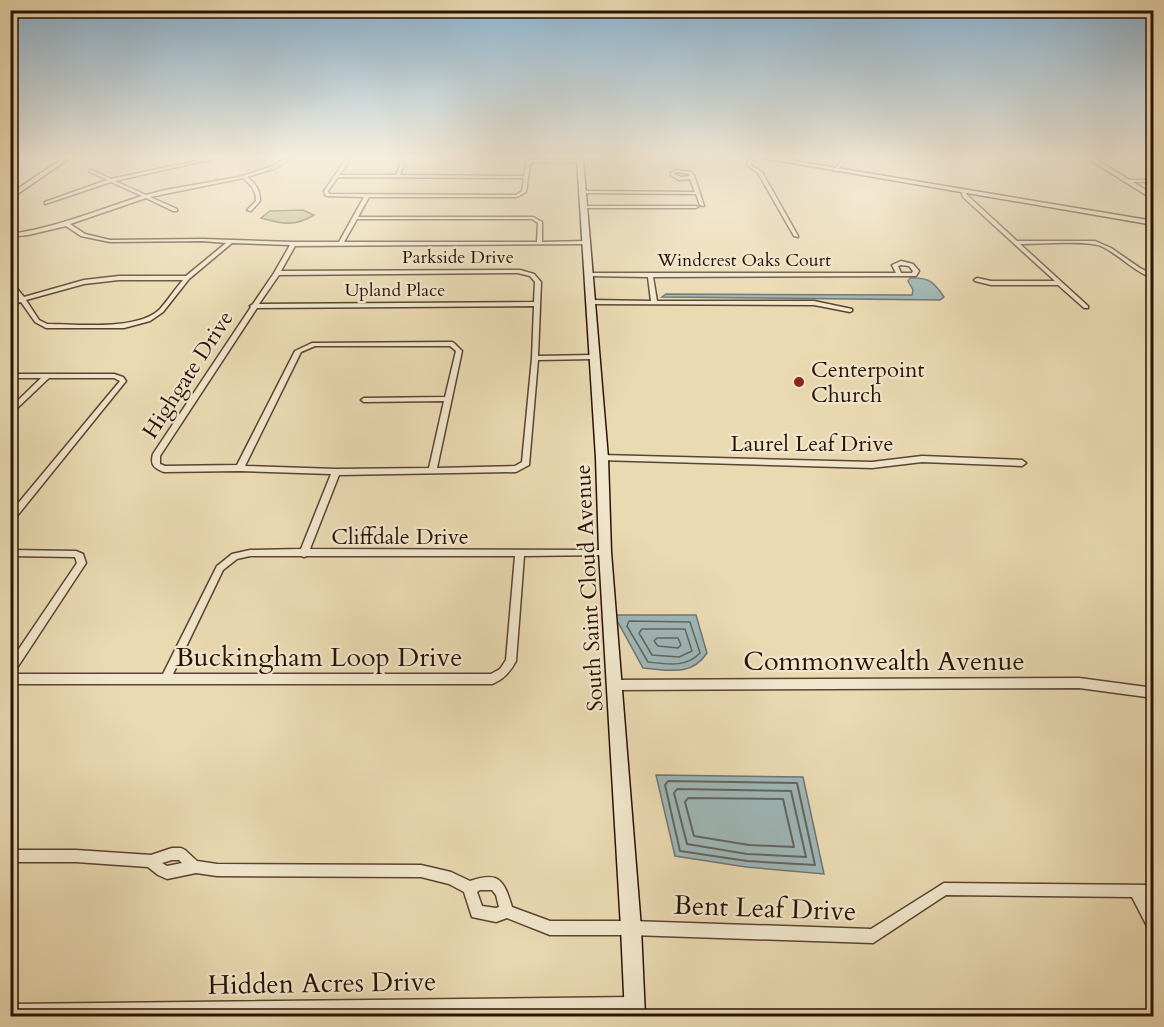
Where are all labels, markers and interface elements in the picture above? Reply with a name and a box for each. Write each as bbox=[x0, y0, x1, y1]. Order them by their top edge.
street label: Parkside Drive bbox=[402, 245, 514, 270]
street label: Windcrest Oaks Court bbox=[656, 248, 831, 273]
street label: Upland Place bbox=[345, 278, 445, 303]
street label: Highgate Drive bbox=[135, 305, 240, 444]
place label: Centerpoint Church bbox=[811, 355, 925, 410]
marker: Centerpoint Church bbox=[792, 375, 806, 389]
street label: Laurel Leaf Drive bbox=[730, 429, 894, 459]
street label: South Saint Cloud Avenue bbox=[568, 464, 610, 712]
street label: Cliffdale Drive bbox=[331, 522, 469, 552]
street label: Buckingham Loop Drive bbox=[175, 639, 463, 676]
street label: Commonwealth Avenue bbox=[743, 643, 1025, 680]
street label: Bent Leaf Drive bbox=[673, 887, 857, 930]
street label: Hidden Acres Drive bbox=[207, 963, 437, 1004]

